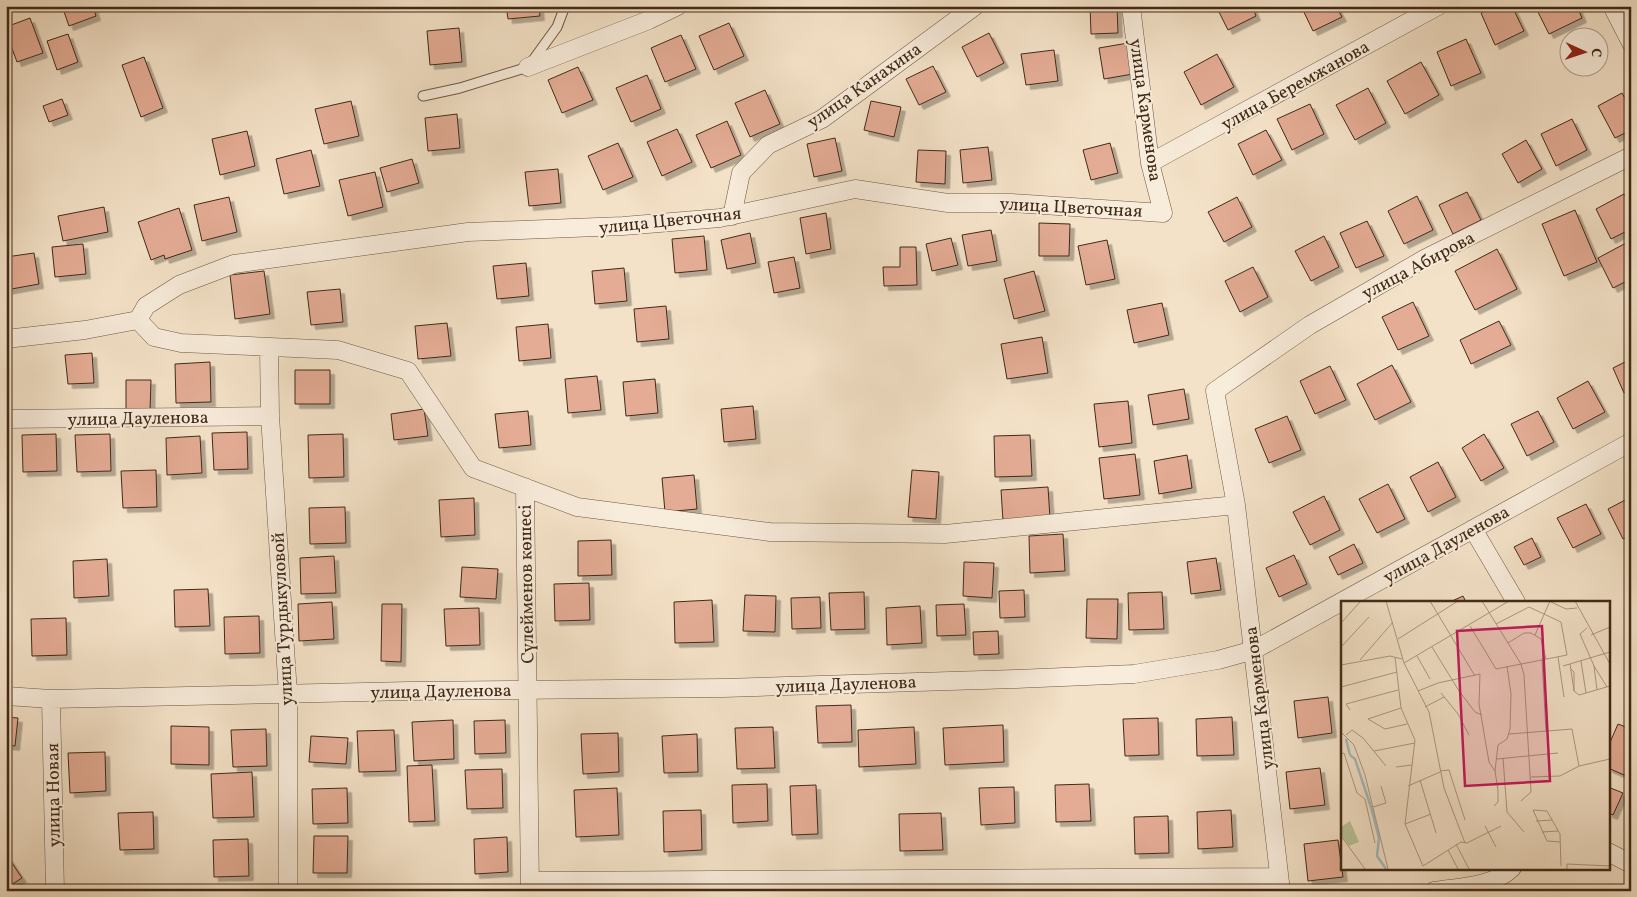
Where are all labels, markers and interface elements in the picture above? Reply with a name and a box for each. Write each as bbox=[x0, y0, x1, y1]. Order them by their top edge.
north arrow bbox=[1560, 28, 1610, 78]
street label: улица Беремжанова bbox=[1217, 35, 1375, 138]
street label: улица Канахина bbox=[802, 37, 927, 135]
street label: улица Карменова bbox=[1122, 37, 1167, 183]
text: С bbox=[1586, 48, 1605, 58]
street label: улица Цветочная bbox=[999, 192, 1143, 225]
street label: улица Цветочная bbox=[598, 202, 743, 241]
street label: улица Абирова bbox=[1358, 226, 1480, 307]
street label: улица Дауленова bbox=[67, 406, 209, 433]
street label: улица Дауленова bbox=[1379, 500, 1514, 590]
street label: Сүлейменов көшесі bbox=[514, 504, 541, 664]
street label: улица Турдыкуловой bbox=[266, 532, 301, 706]
inset map bbox=[1341, 601, 1610, 870]
street label: улица Карменова bbox=[1239, 625, 1282, 771]
street label: улица Дауленова bbox=[775, 671, 917, 700]
street label: улица Дауленова bbox=[370, 679, 512, 706]
street label: улица Новая bbox=[41, 743, 68, 847]

